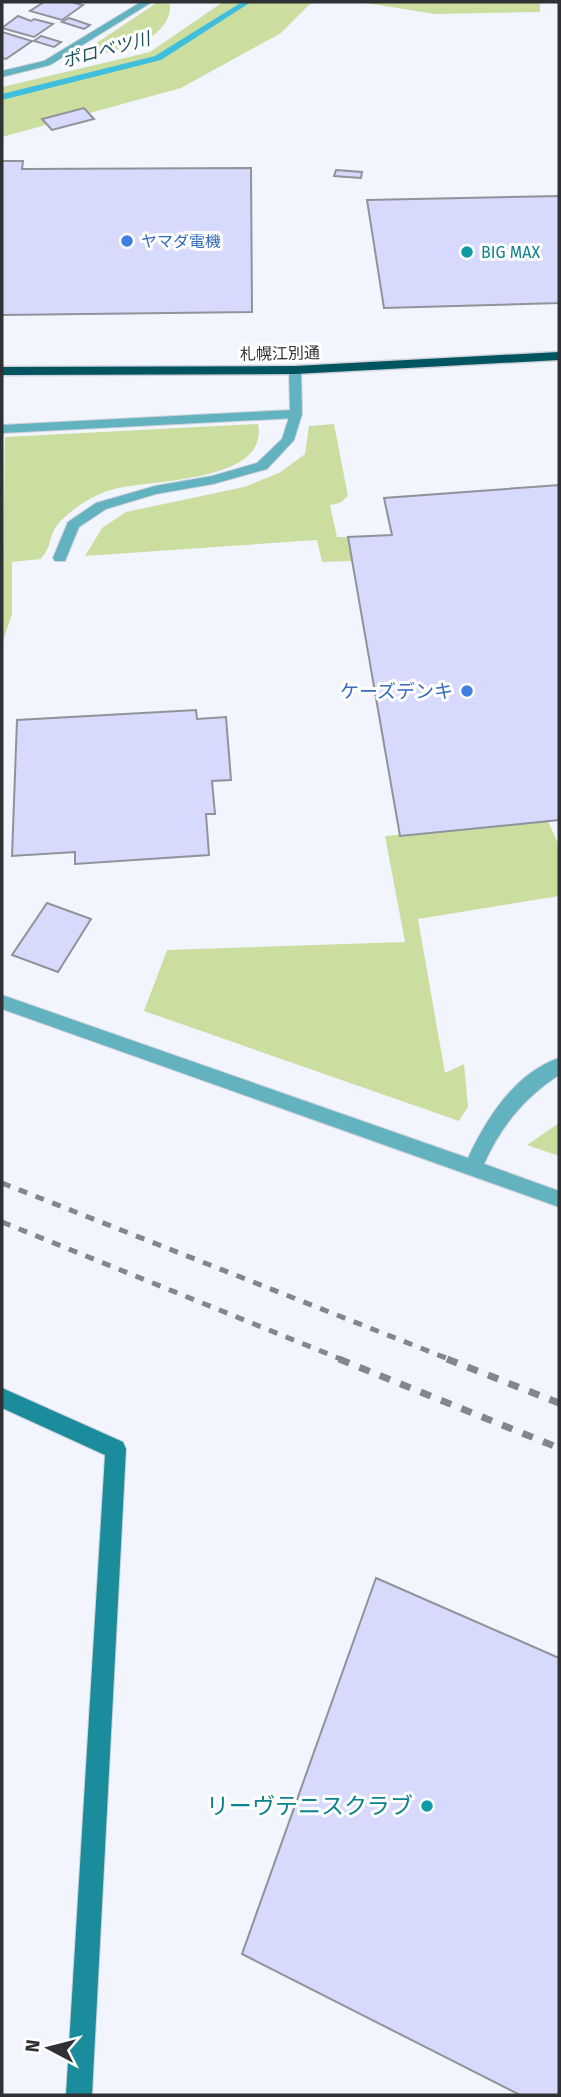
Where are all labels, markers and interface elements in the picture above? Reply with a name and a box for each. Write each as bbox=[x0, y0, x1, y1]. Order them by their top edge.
water label: ポロベツ川 bbox=[60, 27, 154, 72]
place label: ヤマダ電機 bbox=[141, 232, 221, 251]
marker: ヤマダ電機 bbox=[119, 233, 135, 249]
place label: BIG MAX bbox=[481, 243, 540, 262]
marker: BIG MAX bbox=[459, 244, 475, 260]
street label: 札幌江別通 bbox=[240, 343, 320, 364]
place label: ケーズデンキ bbox=[340, 680, 453, 703]
marker: ケーズデンキ bbox=[459, 683, 475, 699]
place label: リーヴテニスクラブ bbox=[206, 1792, 413, 1820]
marker: リーヴテニスクラブ bbox=[419, 1798, 435, 1814]
north arrow bbox=[14, 2013, 84, 2083]
text: N bbox=[20, 2038, 45, 2054]

